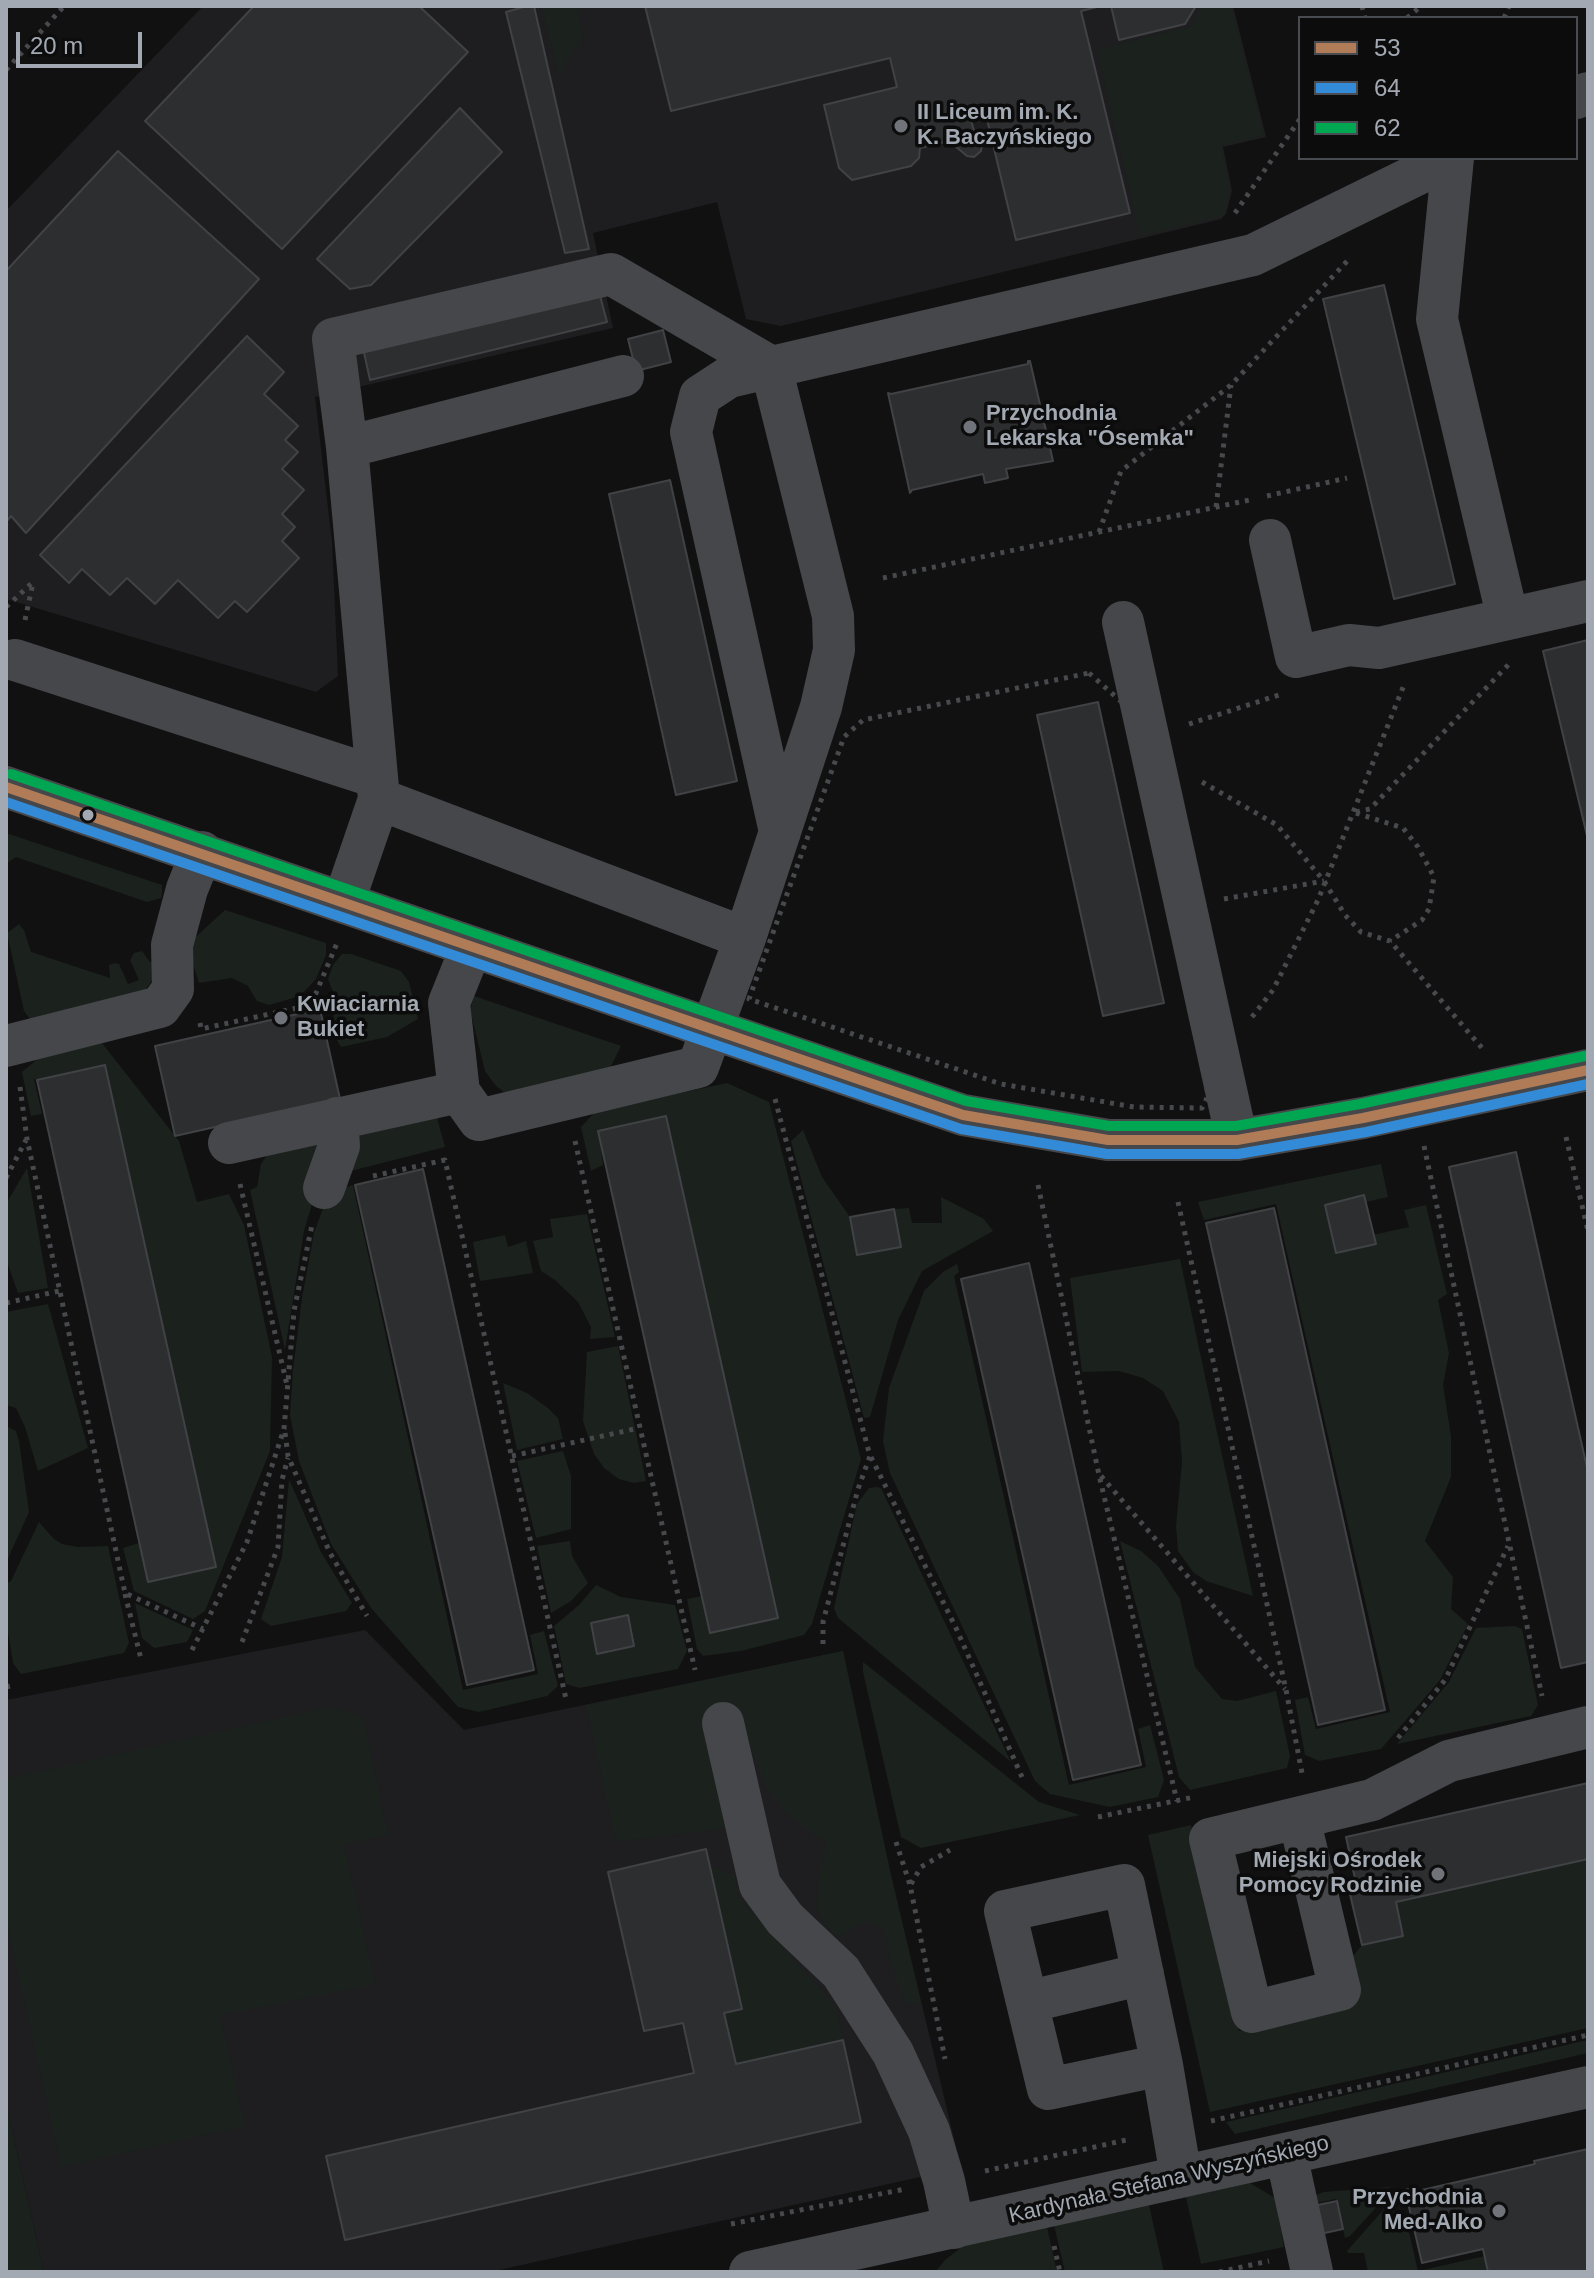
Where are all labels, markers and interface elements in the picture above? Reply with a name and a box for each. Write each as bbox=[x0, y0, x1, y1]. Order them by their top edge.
scale bar bbox=[20, 16, 146, 66]
legend bbox=[1298, 16, 1578, 160]
text: 20 m bbox=[30, 32, 83, 59]
text: 53 bbox=[1374, 34, 1401, 61]
text: 64 bbox=[1374, 74, 1401, 101]
place label: II Liceum im. K. K. Baczyńskiego bbox=[917, 100, 1092, 152]
text: 62 bbox=[1374, 114, 1401, 141]
marker: II Liceum im. K. K. Baczyńskiego bbox=[892, 117, 910, 135]
place label: Przychodnia Lekarska "Ósemka" bbox=[986, 401, 1194, 452]
marker: Przychodnia Lekarska "Ósemka" bbox=[961, 418, 979, 436]
unlabelled marker bbox=[80, 807, 96, 823]
place label: Kwiaciarnia Bukiet bbox=[297, 992, 419, 1044]
marker: Kwiaciarnia Bukiet bbox=[272, 1009, 290, 1027]
place label: Miejski Ośrodek Pomocy Rodzinie bbox=[1239, 1848, 1422, 1900]
marker: Miejski Ośrodek Pomocy Rodzinie bbox=[1429, 1865, 1447, 1883]
street label: Kardynała Stefana Wyszyńskiego bbox=[1006, 2130, 1332, 2230]
place label: Przychodnia Med-Alko bbox=[1352, 2185, 1483, 2236]
marker: Przychodnia Med-Alko bbox=[1490, 2202, 1508, 2220]

